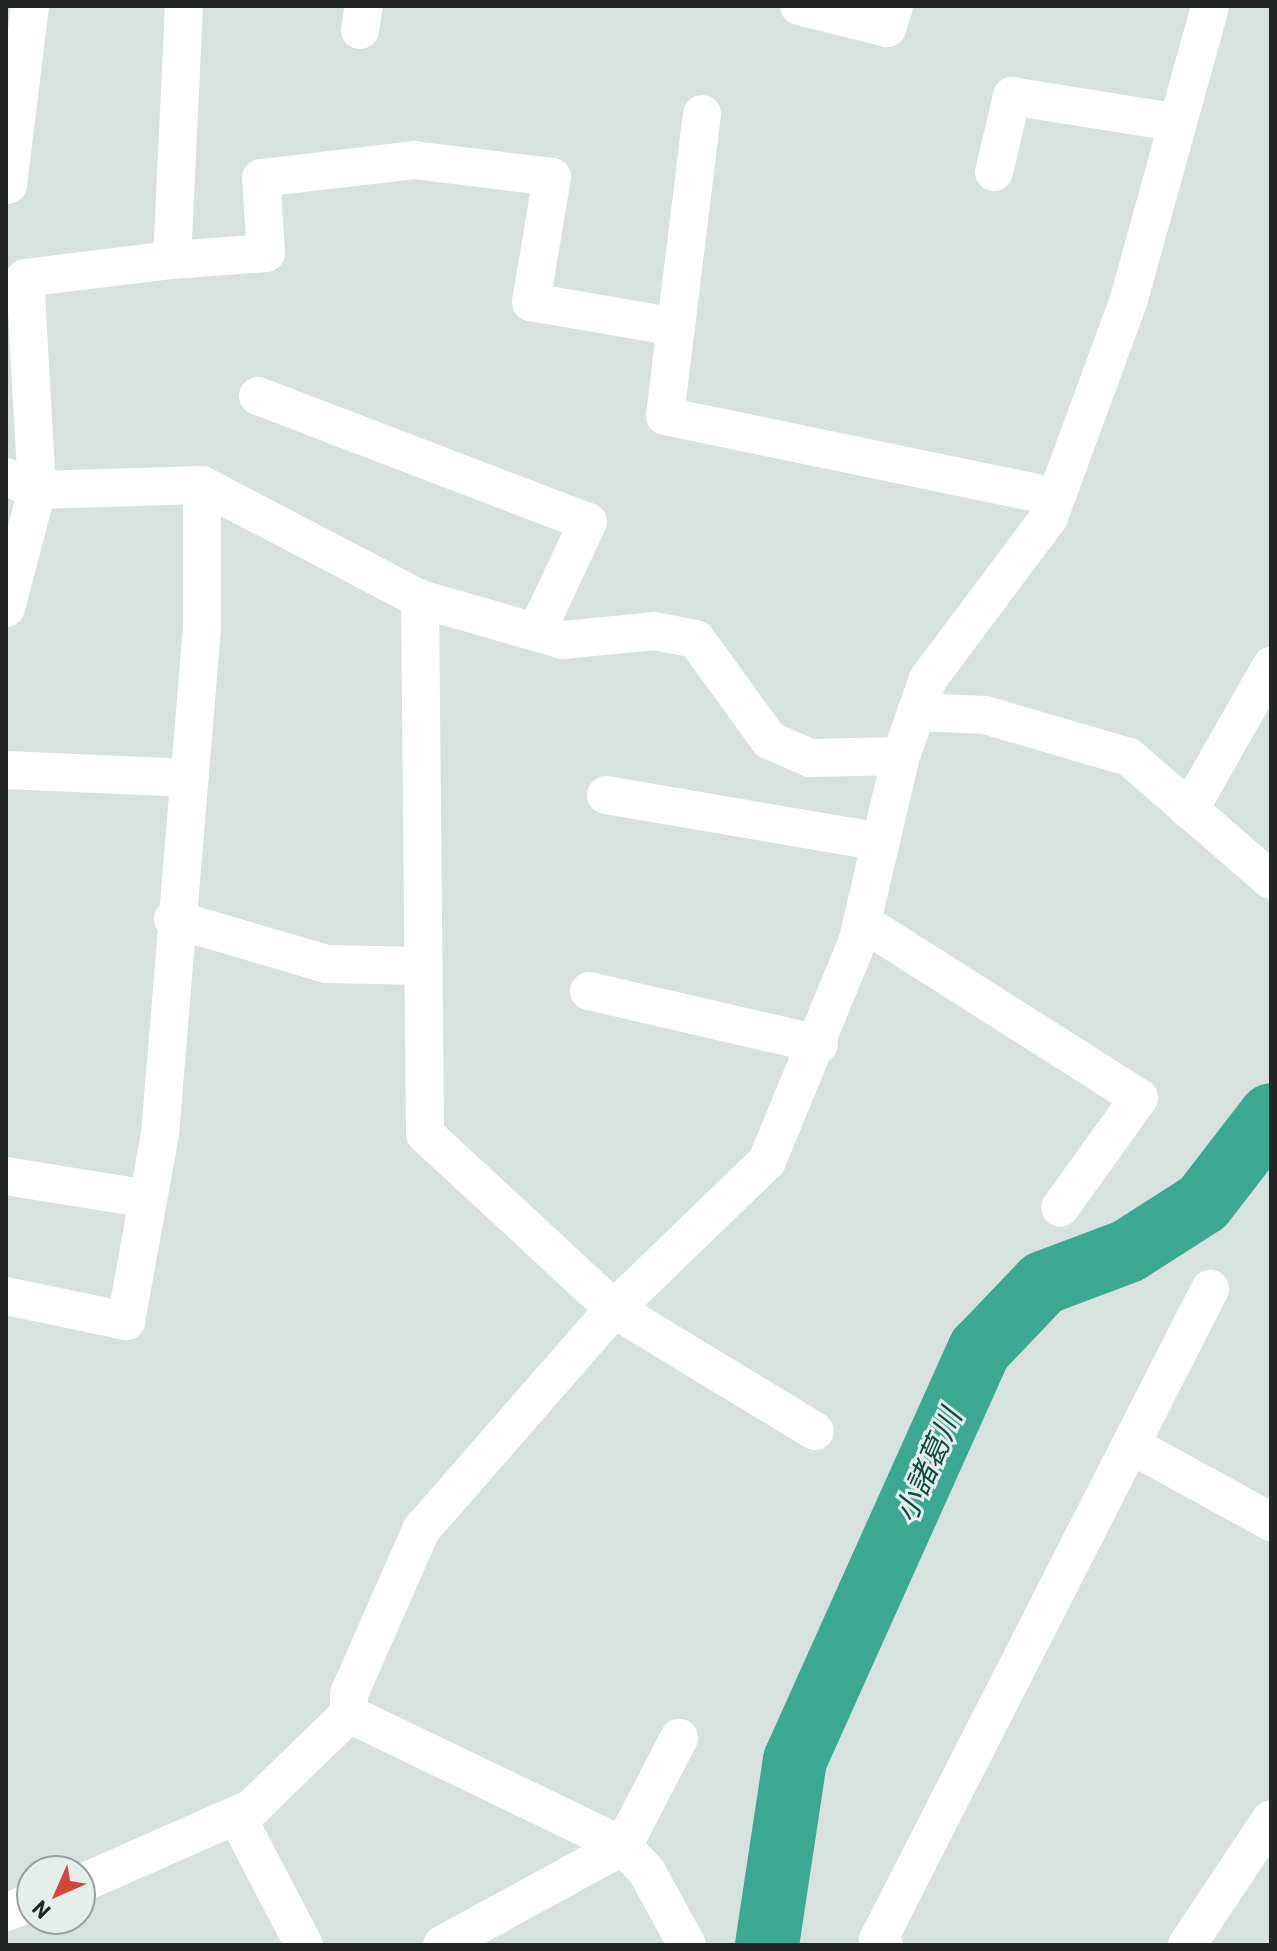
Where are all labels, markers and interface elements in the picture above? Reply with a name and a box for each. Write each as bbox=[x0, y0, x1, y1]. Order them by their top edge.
water label: 小諸葛川 bbox=[886, 1403, 968, 1527]
north arrow bbox=[16, 1855, 96, 1935]
text: N bbox=[26, 1896, 55, 1925]

